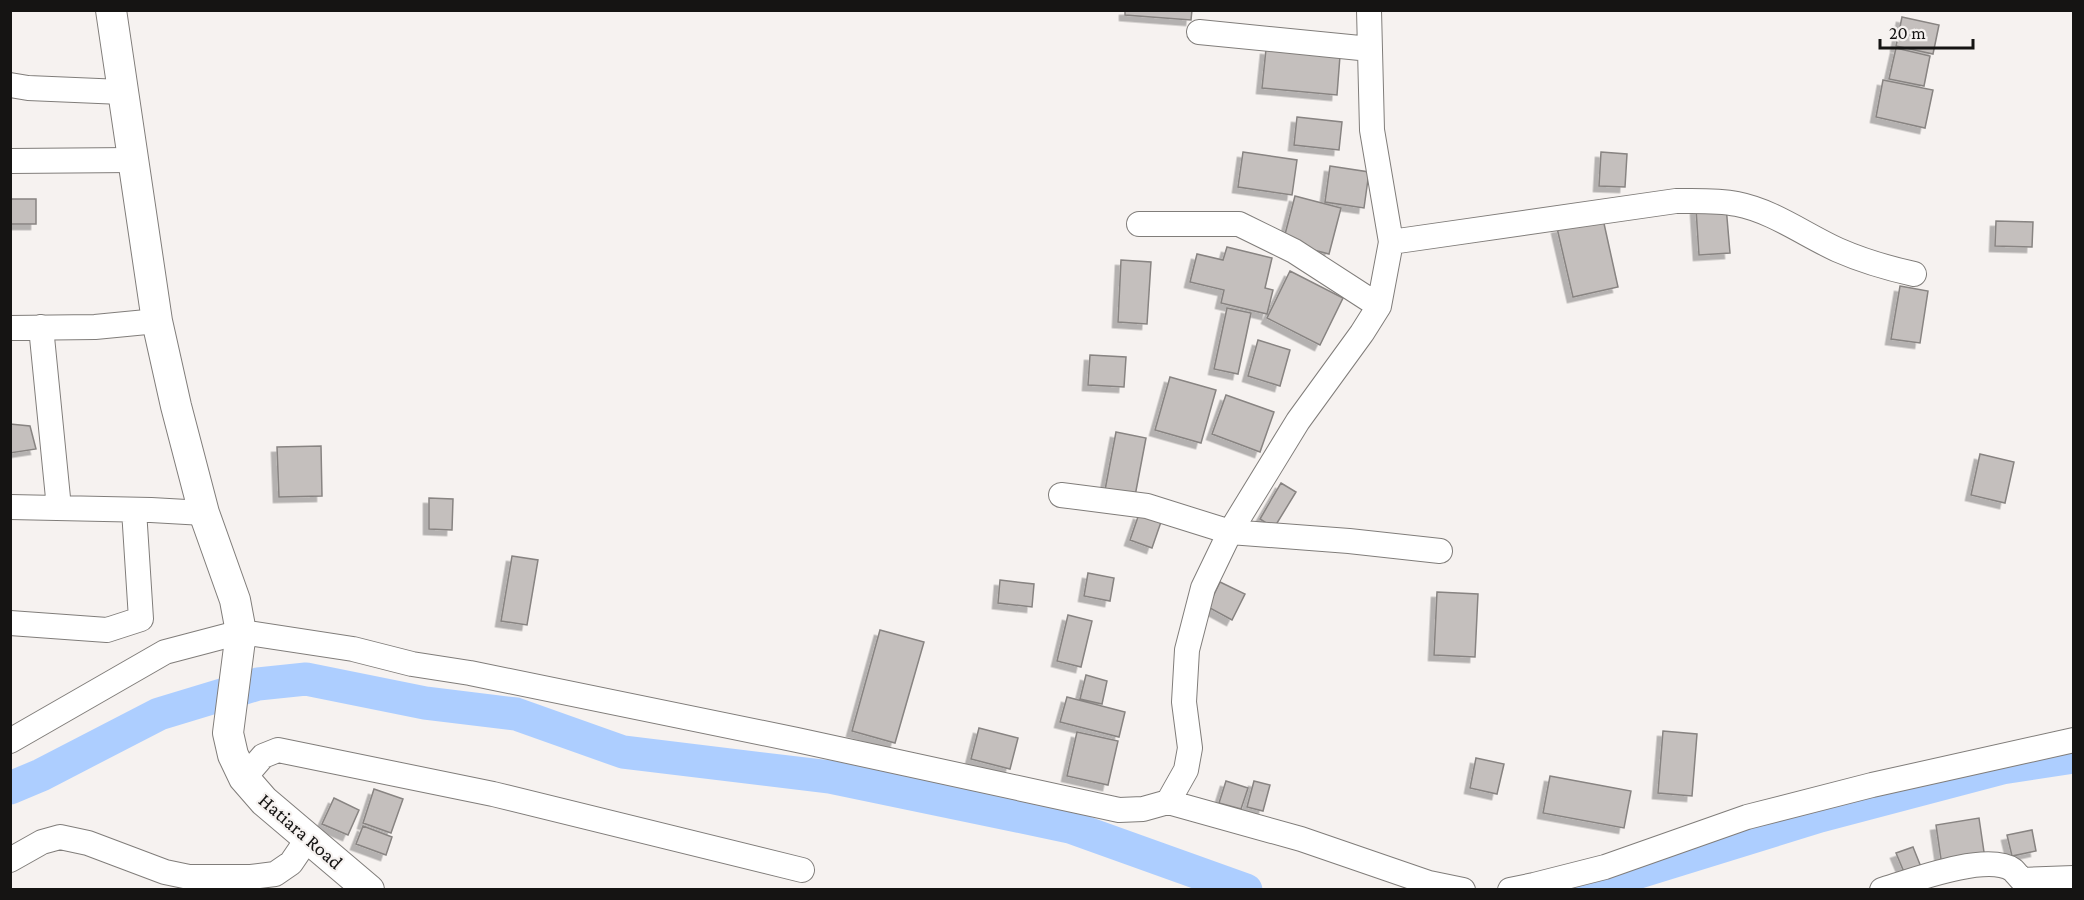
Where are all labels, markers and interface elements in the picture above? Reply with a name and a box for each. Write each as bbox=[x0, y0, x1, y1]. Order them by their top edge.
scale bar bbox=[1880, 12, 1973, 50]
text: 20 m bbox=[1889, 23, 1926, 43]
street label: Hatiara Road bbox=[255, 789, 348, 874]

